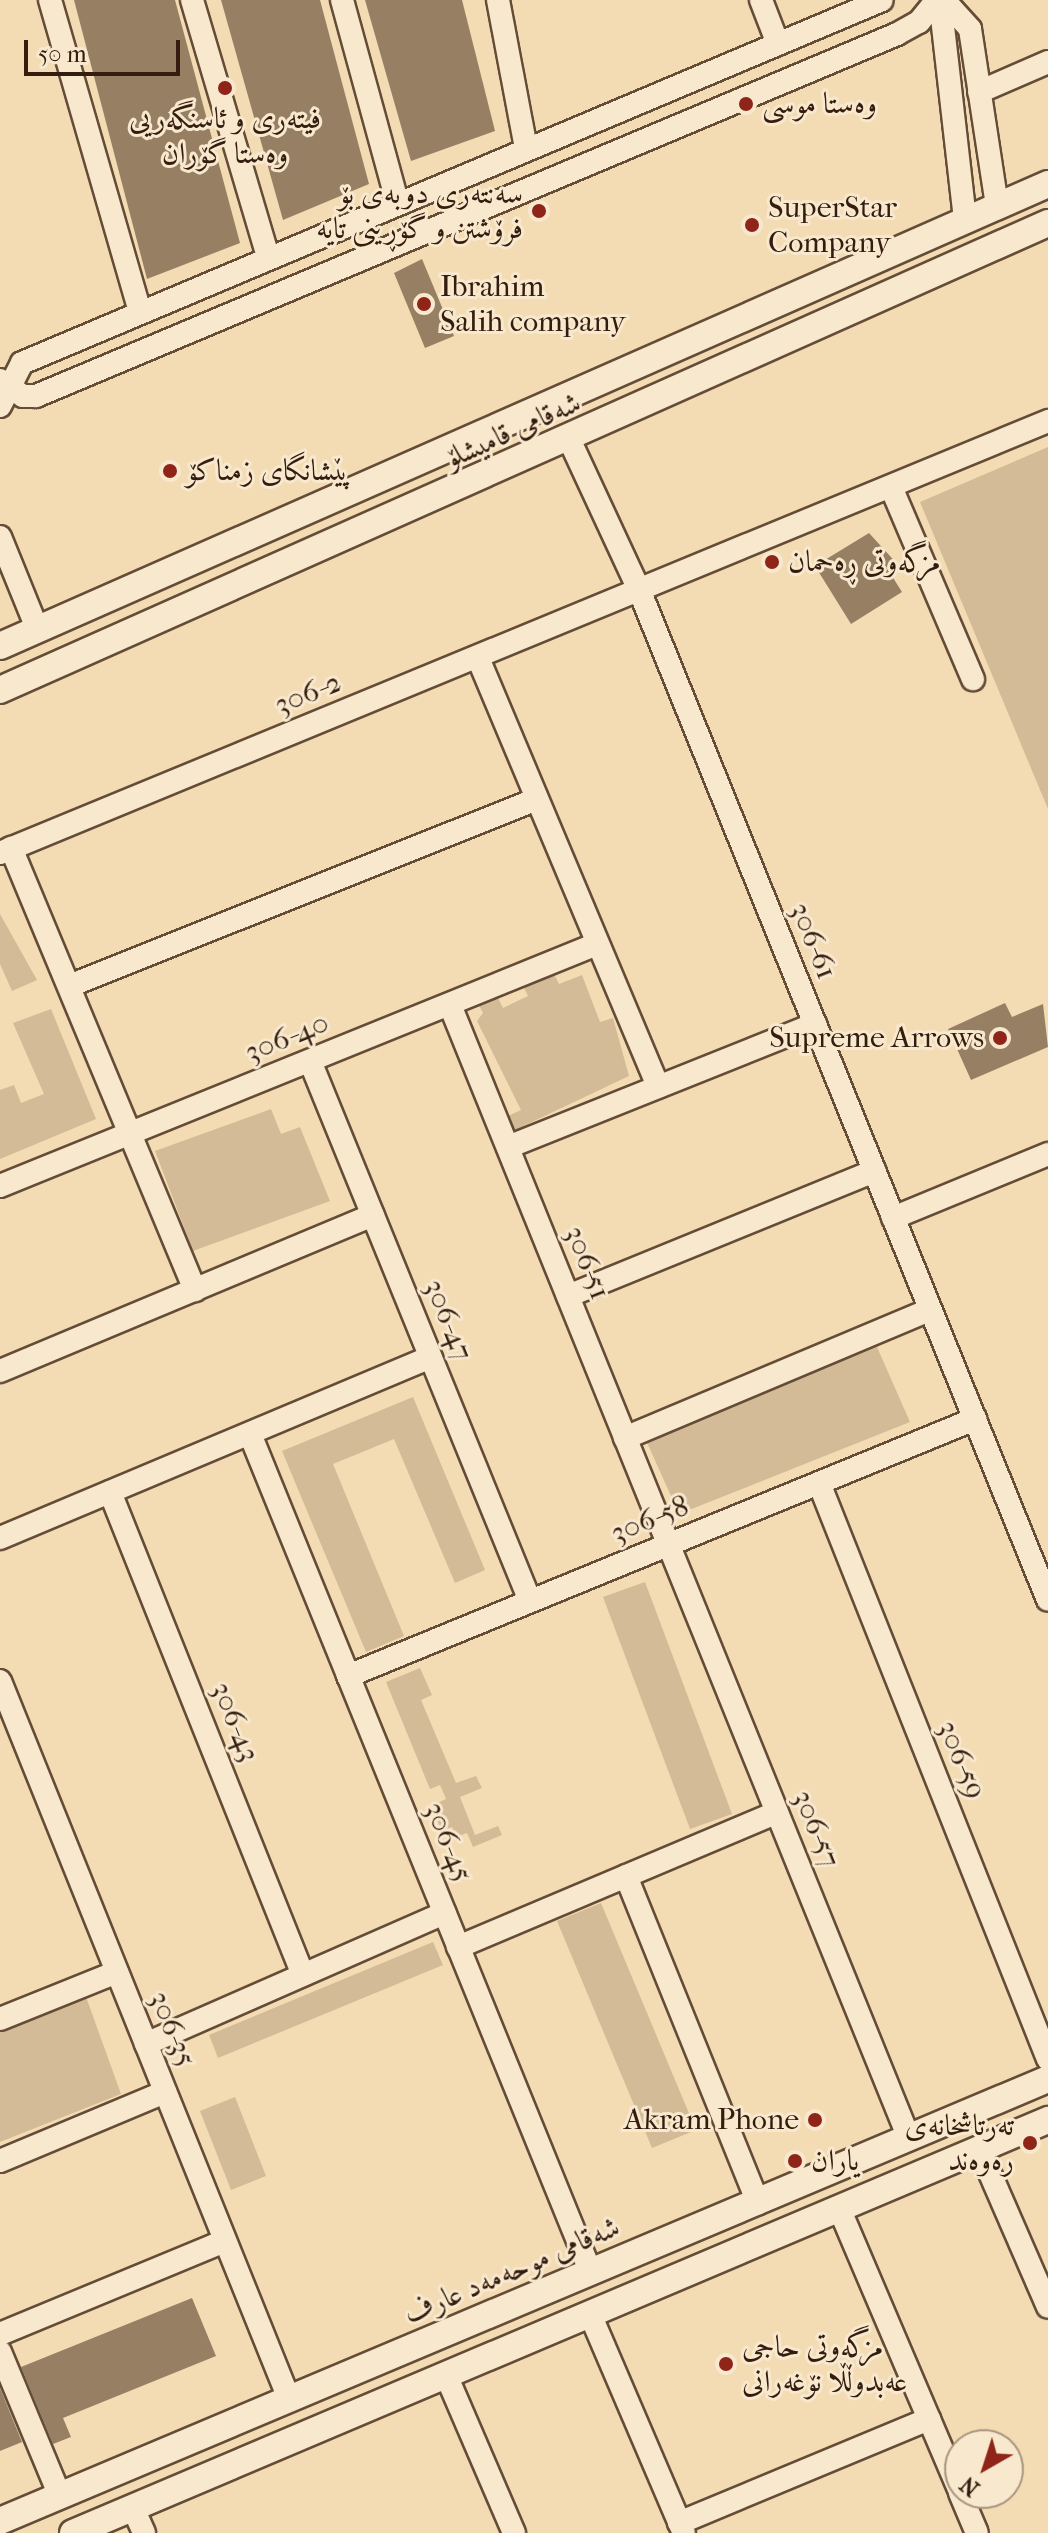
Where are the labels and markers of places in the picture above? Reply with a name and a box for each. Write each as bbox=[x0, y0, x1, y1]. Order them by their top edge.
marker: فیتەری و ئاسنگەریی وەستا گۆران bbox=[216, 79, 234, 97]
place label: وەستا موسی bbox=[762, 86, 877, 122]
marker: وەستا موسی bbox=[737, 95, 755, 113]
place label: فیتەری و ئاسنگەریی وەستا گۆران bbox=[129, 101, 321, 172]
place label: سەنتەری دوبەی بۆ فرۆشتن و گۆڕینی تایە bbox=[316, 176, 523, 246]
place label: SuperStar Company bbox=[768, 190, 897, 260]
marker: سەنتەری دوبەی بۆ فرۆشتن و گۆڕینی تایە bbox=[530, 202, 548, 220]
marker: SuperStar Company bbox=[743, 216, 761, 234]
place label: Ibrahim Salih company bbox=[440, 269, 626, 340]
marker: Ibrahim Salih company bbox=[415, 295, 433, 313]
place label: پێشانگای زمناكۆ bbox=[186, 453, 351, 489]
marker: پێشانگای زمناكۆ bbox=[161, 462, 179, 480]
place label: مزگەوتی ڕەحمان bbox=[788, 544, 941, 580]
marker: مزگەوتی ڕەحمان bbox=[763, 553, 781, 571]
place label: Supreme Arrows bbox=[769, 1020, 984, 1056]
marker: Supreme Arrows bbox=[991, 1029, 1009, 1047]
place label: Akram Phone bbox=[624, 2102, 799, 2138]
place label: ته‌رتاشخانه‌ی ره‌وه‌ند bbox=[905, 2108, 1014, 2178]
marker: Akram Phone bbox=[806, 2111, 824, 2129]
marker: ته‌رتاشخانه‌ی ره‌وه‌ند bbox=[1021, 2134, 1039, 2152]
place label: یاران bbox=[811, 2143, 859, 2179]
marker: یاران bbox=[786, 2152, 804, 2170]
place label: مزگەوتی حاجی عەبدوڵڵا نۆغەرانی bbox=[742, 2329, 907, 2400]
marker: مزگەوتی حاجی عەبدوڵڵا نۆغەرانی bbox=[717, 2355, 735, 2373]

